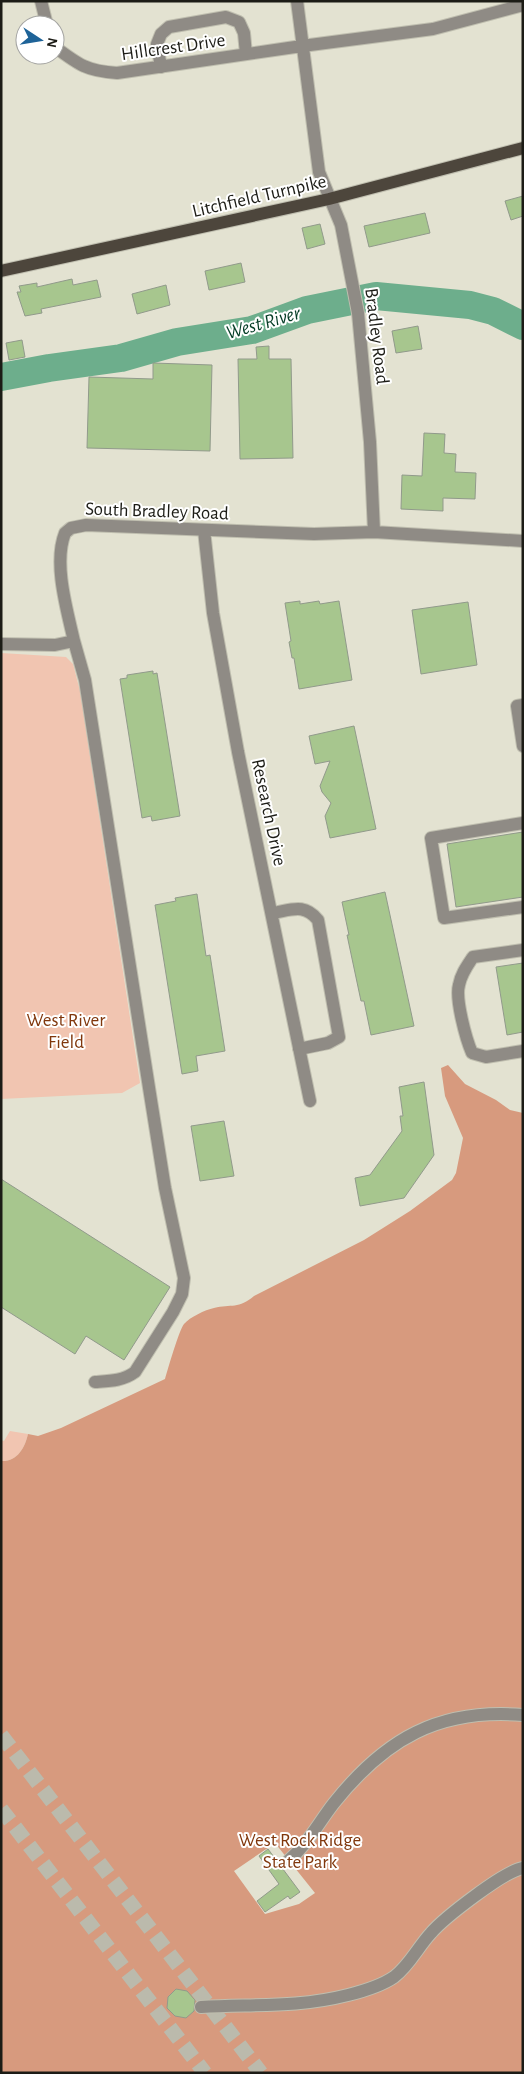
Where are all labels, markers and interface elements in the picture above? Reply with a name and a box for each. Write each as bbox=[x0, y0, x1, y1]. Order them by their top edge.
north arrow bbox=[15, 15, 65, 65]
street label: Hillcrest Drive bbox=[120, 31, 226, 64]
text: N bbox=[44, 36, 60, 49]
street label: Litchfield Turnpike bbox=[190, 172, 328, 221]
street label: Bradley Road bbox=[361, 287, 392, 386]
water label: West River bbox=[224, 303, 303, 343]
street label: South Bradley Road bbox=[85, 499, 229, 524]
street label: Research Drive bbox=[248, 757, 289, 868]
park label: West River Field bbox=[27, 1011, 105, 1052]
park label: West Rock Ridge State Park bbox=[239, 1831, 361, 1872]

